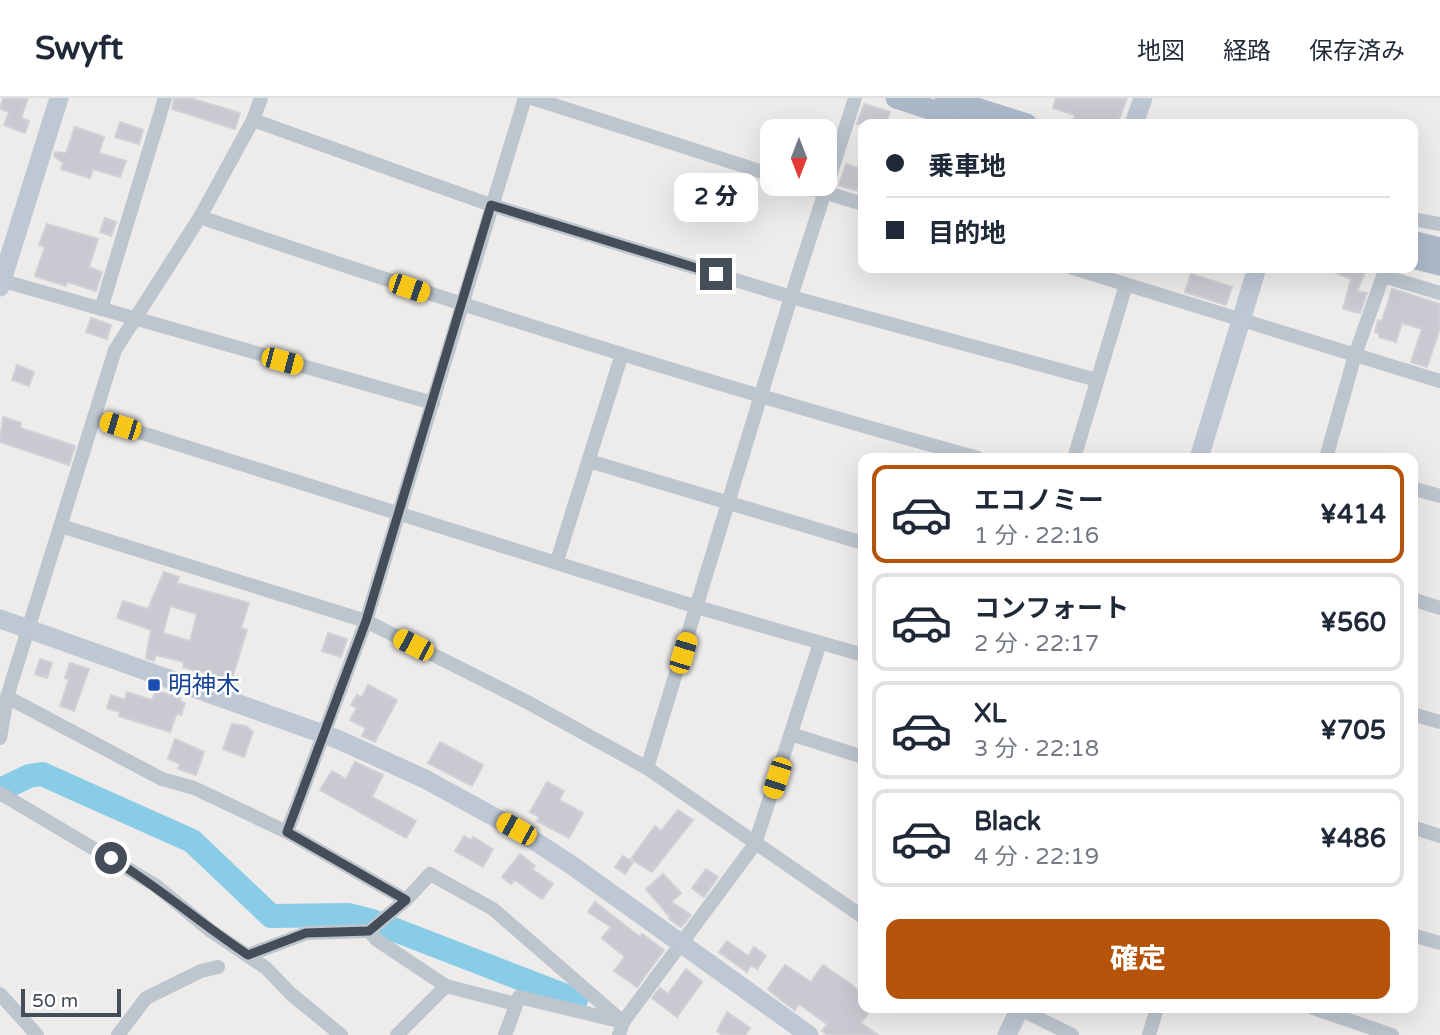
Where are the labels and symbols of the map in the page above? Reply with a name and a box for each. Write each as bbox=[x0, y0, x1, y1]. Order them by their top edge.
north arrow bbox=[760, 119, 836, 196]
callout: 2 分 bbox=[674, 172, 758, 222]
route end bbox=[700, 258, 732, 290]
car bbox=[386, 271, 433, 305]
car bbox=[259, 345, 306, 377]
car bbox=[97, 410, 144, 442]
car bbox=[390, 626, 437, 664]
car bbox=[667, 630, 700, 676]
place label: 明神木 bbox=[168, 671, 240, 700]
marker: 明神木 bbox=[146, 677, 162, 693]
car bbox=[761, 755, 794, 801]
car bbox=[493, 810, 540, 848]
route start bbox=[95, 842, 127, 874]
scale bar bbox=[21, 986, 121, 1018]

